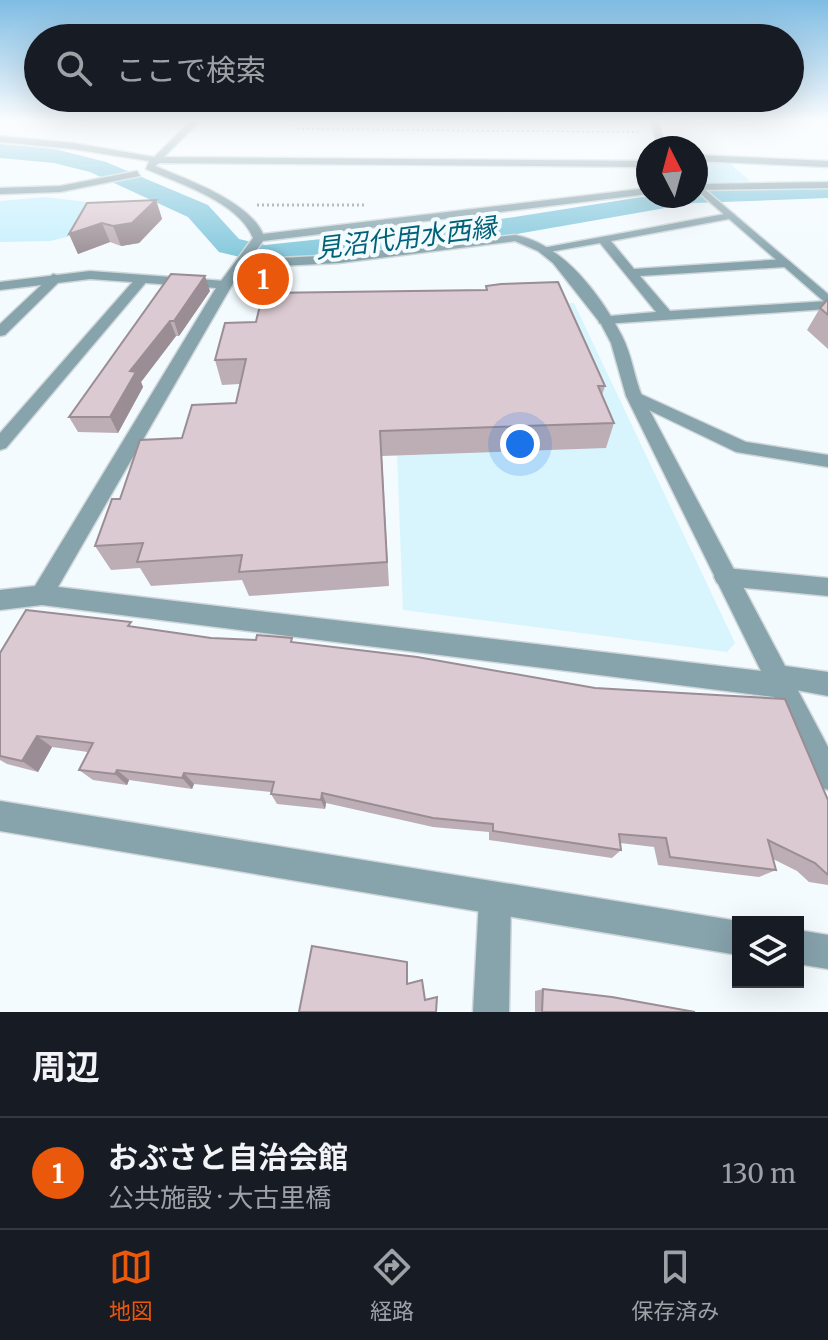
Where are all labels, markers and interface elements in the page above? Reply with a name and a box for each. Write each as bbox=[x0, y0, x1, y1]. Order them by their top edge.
search box bbox=[24, 24, 804, 112]
icon: search bbox=[52, 46, 96, 90]
text: ここで検索 bbox=[116, 51, 266, 89]
north arrow bbox=[636, 136, 708, 208]
water label: 見沼代用水西縁 bbox=[314, 210, 501, 265]
pin: 1 bbox=[237, 249, 289, 309]
your location bbox=[500, 424, 540, 464]
map controls bbox=[732, 916, 804, 988]
button: layers bbox=[732, 916, 804, 988]
text: 周辺 bbox=[32, 1046, 100, 1088]
text: おぶさと自治会館 bbox=[108, 1138, 348, 1176]
text: 1 bbox=[52, 1157, 64, 1190]
text: 130 m bbox=[722, 1157, 796, 1190]
text: 公共施設 · 大古里橋 bbox=[108, 1181, 331, 1214]
tab: 地図 bbox=[109, 1245, 153, 1325]
tab: 経路 bbox=[370, 1245, 414, 1325]
tab: 保存済み bbox=[631, 1245, 719, 1325]

